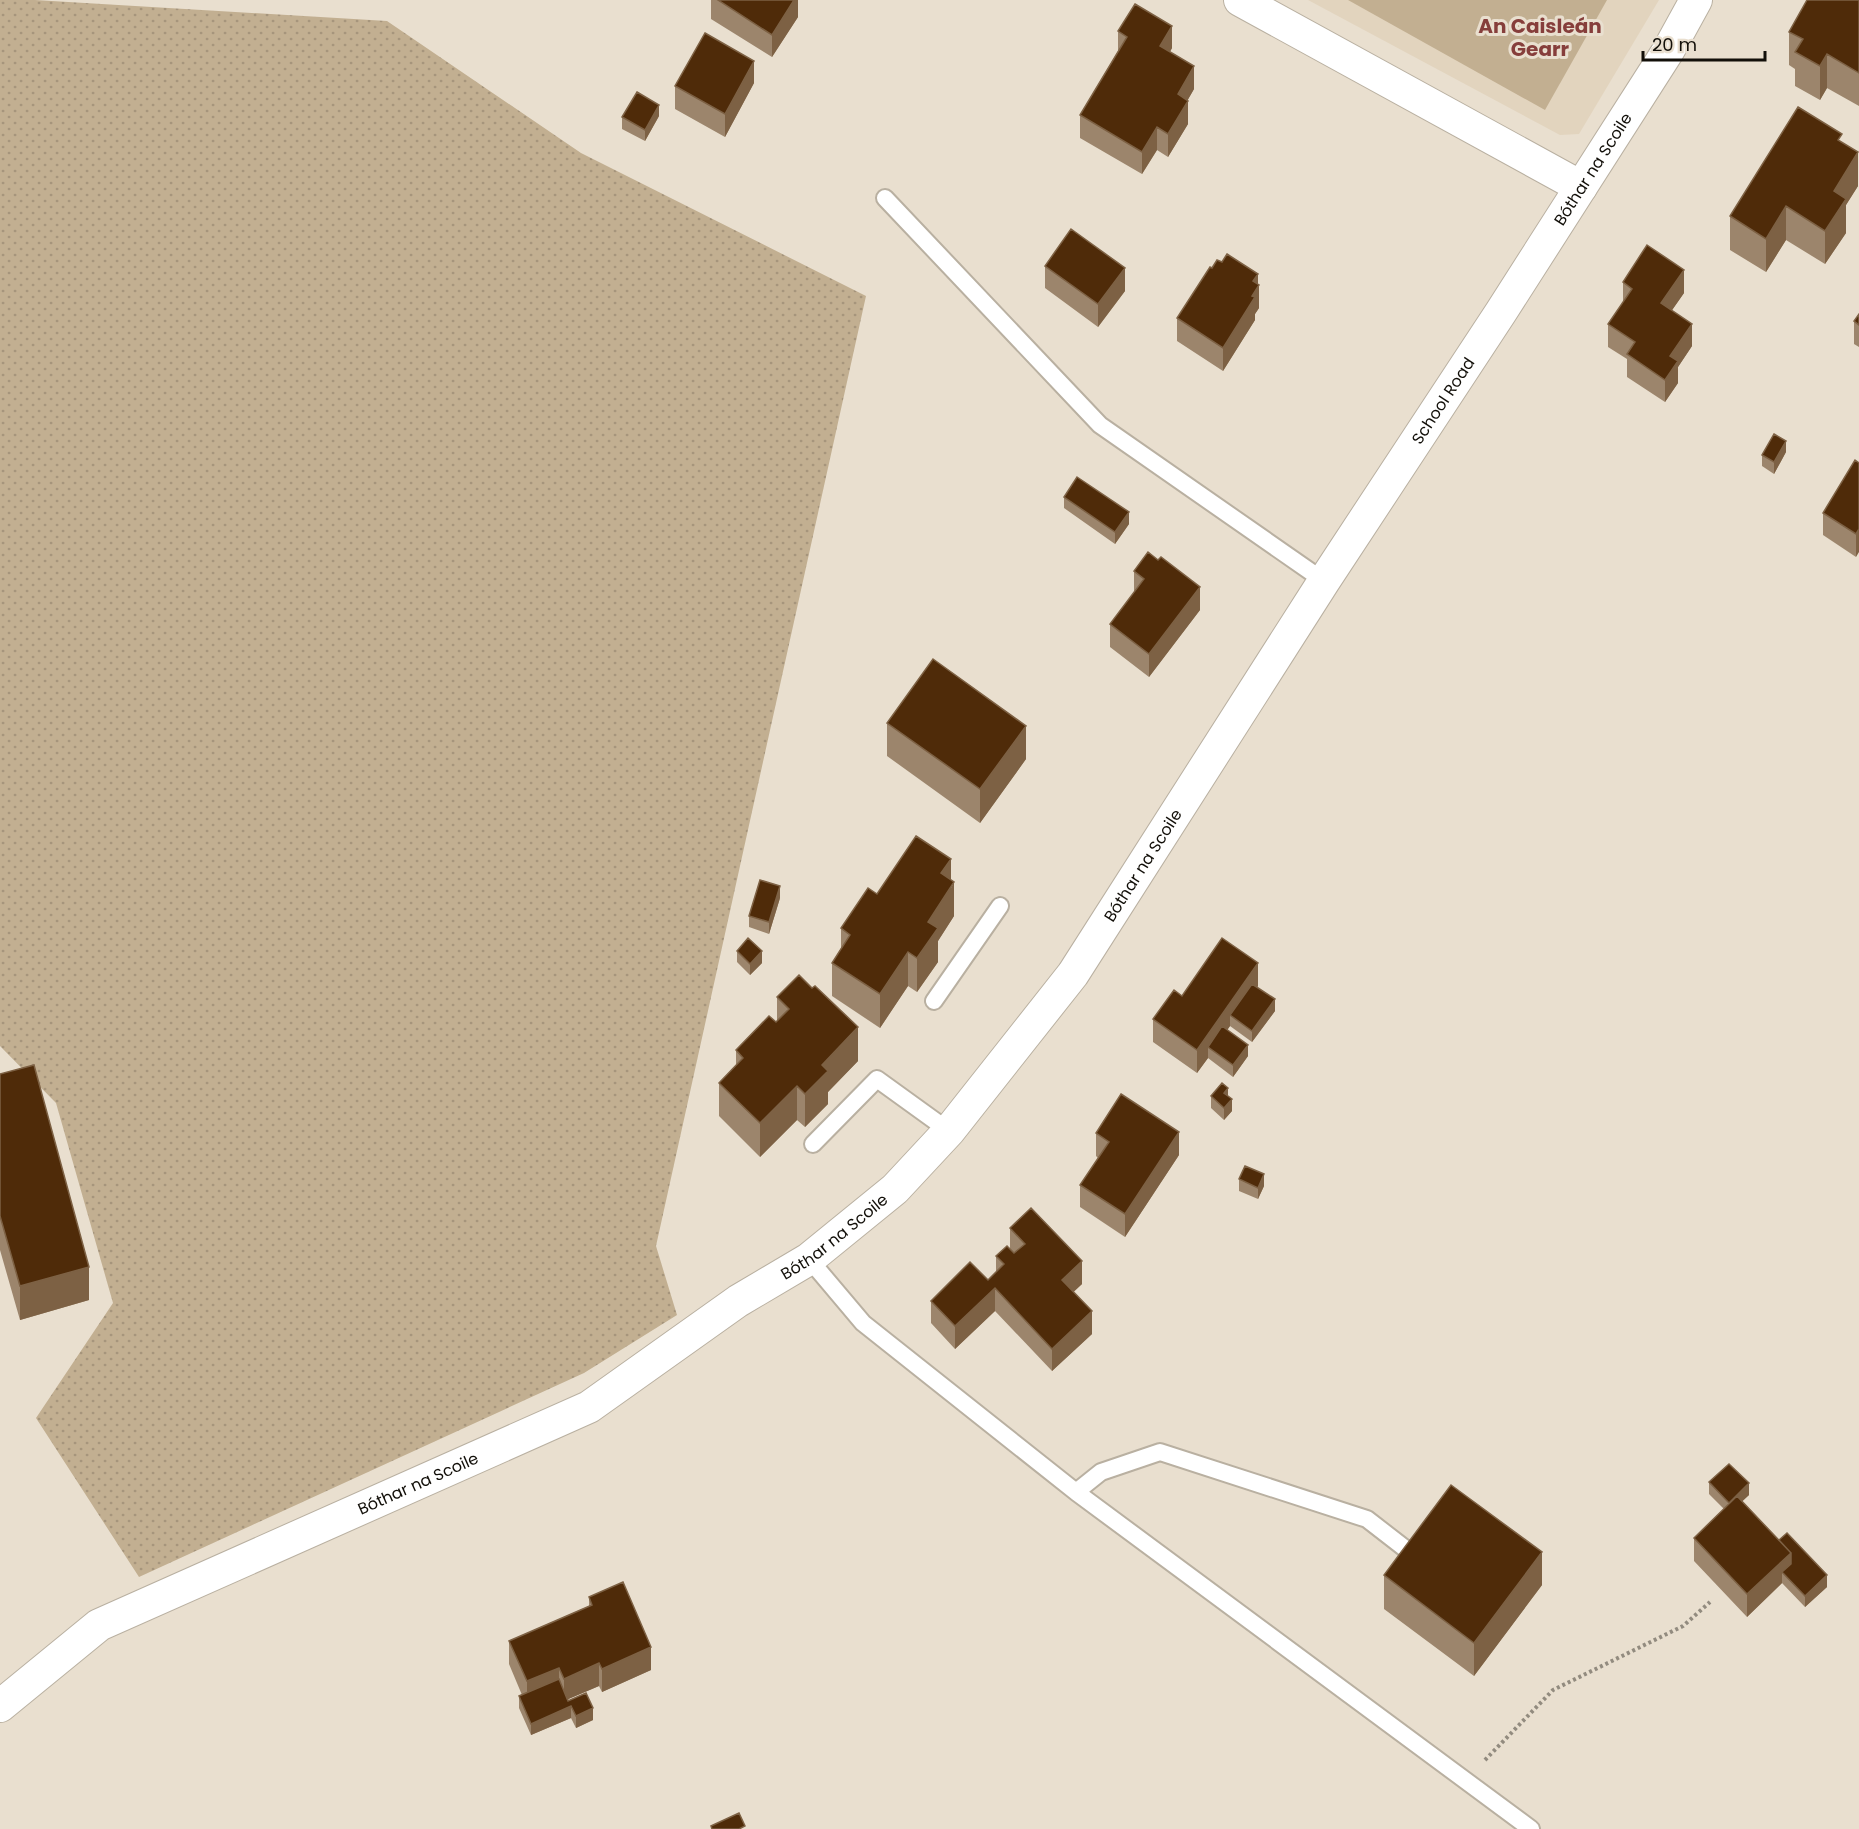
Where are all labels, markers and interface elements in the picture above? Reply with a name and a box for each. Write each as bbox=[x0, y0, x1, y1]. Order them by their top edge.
district label: An Caisleán Gearr bbox=[1478, 12, 1602, 63]
scale bar bbox=[1643, 24, 1764, 62]
text: 20 m bbox=[1652, 32, 1697, 57]
street label: Bóthar na Scoile bbox=[1548, 108, 1638, 230]
street label: School Road bbox=[1406, 353, 1480, 449]
street label: Bóthar na Scoile bbox=[1098, 804, 1188, 926]
street label: Bóthar na Scoile bbox=[776, 1188, 893, 1285]
street label: Bóthar na Scoile bbox=[354, 1447, 482, 1520]

